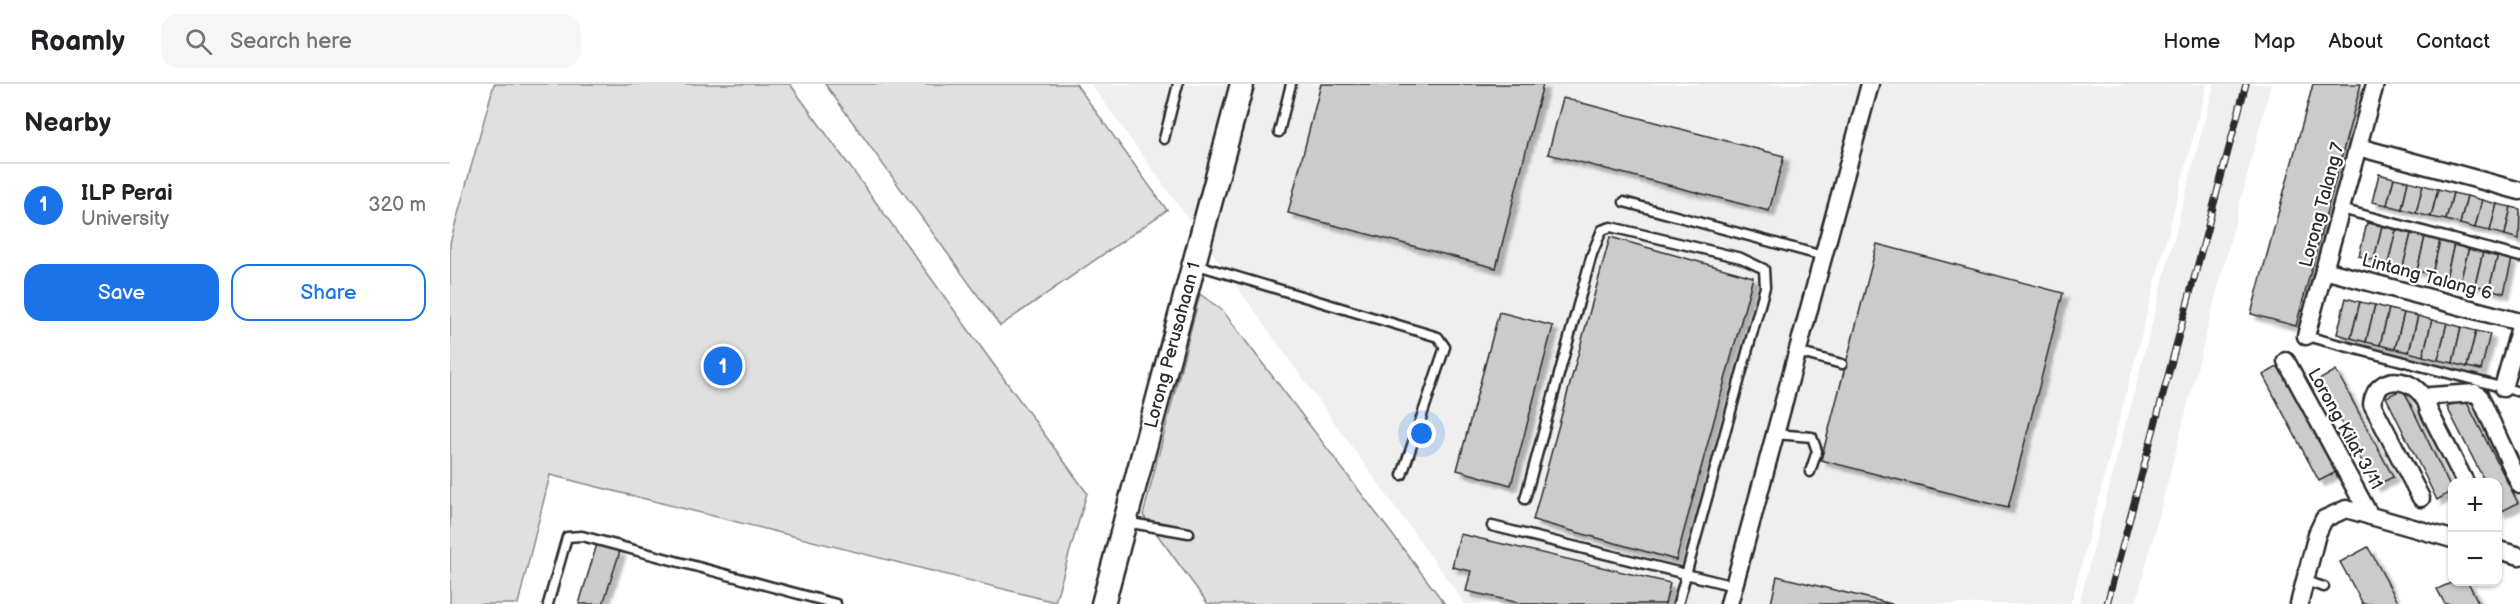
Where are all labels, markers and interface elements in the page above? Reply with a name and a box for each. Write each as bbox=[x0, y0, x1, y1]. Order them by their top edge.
search box bbox=[161, 14, 581, 68]
text: Roamly bbox=[30, 25, 125, 58]
icon: search bbox=[182, 25, 215, 58]
text: Search here bbox=[230, 28, 352, 55]
text: Home bbox=[2163, 29, 2220, 54]
text: Map bbox=[2253, 29, 2295, 54]
text: About bbox=[2328, 29, 2383, 54]
text: Contact bbox=[2416, 29, 2490, 54]
text: Nearby bbox=[24, 108, 111, 139]
street label: Lorong Talang 7 bbox=[2295, 140, 2349, 270]
text: ILP Perai bbox=[81, 180, 173, 207]
text: 1 bbox=[39, 193, 48, 217]
text: 320 m bbox=[368, 193, 426, 217]
text: University bbox=[81, 207, 169, 231]
street label: Lintang Talang 6 bbox=[2359, 249, 2495, 305]
street label: Lorong Perusahaan 1 bbox=[1140, 260, 1204, 430]
button: Save bbox=[24, 264, 219, 321]
button: Share bbox=[231, 264, 426, 321]
pin: 1 bbox=[704, 344, 742, 388]
street label: Lorong Kilat 3/11 bbox=[2303, 365, 2387, 493]
your location bbox=[1407, 419, 1436, 448]
map controls bbox=[2448, 478, 2502, 586]
button: + bbox=[2448, 478, 2502, 532]
button: − bbox=[2448, 532, 2502, 586]

